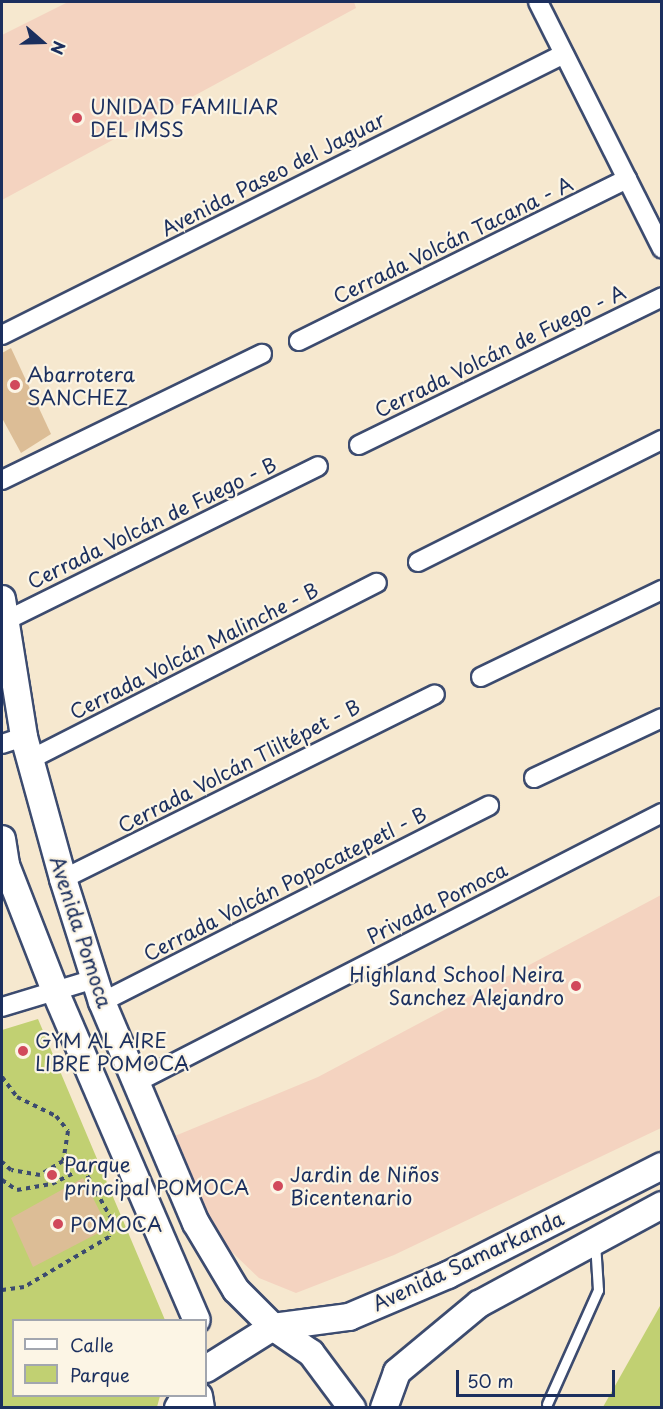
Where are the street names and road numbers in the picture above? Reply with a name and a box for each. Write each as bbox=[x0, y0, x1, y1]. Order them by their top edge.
street label: Avenida Paseo del Jaguar bbox=[158, 107, 388, 241]
street label: Cerrada Volcán Tacana - A bbox=[329, 171, 577, 309]
street label: Cerrada Volcán de Fuego - A bbox=[370, 279, 630, 423]
street label: Cerrada Volcán de Fuego - B bbox=[23, 452, 281, 594]
street label: Cerrada Volcán Malinche - B bbox=[65, 577, 323, 725]
street label: Cerrada Volcán Tliltépet - B bbox=[113, 694, 365, 838]
street label: Cerrada Volcán Popocatepetl - B bbox=[139, 802, 431, 966]
street label: Avenida Pomoca bbox=[45, 853, 117, 1011]
street label: Privada Pomoca bbox=[363, 857, 511, 949]
street label: Avenida Samarkanda bbox=[368, 1206, 568, 1316]

